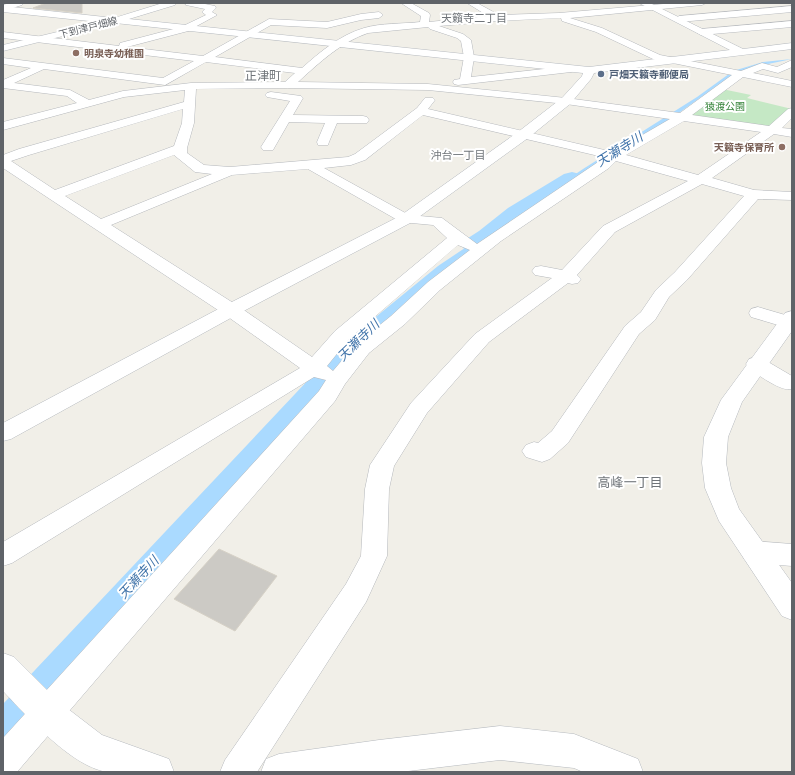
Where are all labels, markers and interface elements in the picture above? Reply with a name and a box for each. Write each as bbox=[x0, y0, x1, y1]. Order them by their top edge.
district label: 天籟寺二丁目 bbox=[441, 11, 507, 25]
street label: 下到津戸畑線 bbox=[57, 14, 119, 41]
place label: 明泉寺幼稚園 bbox=[84, 47, 144, 60]
marker: 明泉寺幼稚園 bbox=[71, 48, 81, 58]
district label: 正津町 bbox=[245, 68, 281, 84]
place label: 戸畑天籟寺郵便局 bbox=[609, 68, 689, 81]
marker: 戸畑天籟寺郵便局 bbox=[596, 69, 606, 79]
park label: 猿渡公園 bbox=[705, 100, 745, 113]
water label: 天瀬寺川 bbox=[593, 127, 648, 170]
place label: 天籟寺保育所 bbox=[714, 141, 774, 154]
marker: 天籟寺保育所 bbox=[777, 142, 787, 152]
district label: 沖台一丁目 bbox=[431, 148, 486, 162]
water label: 天瀬寺川 bbox=[334, 315, 384, 365]
district label: 高峰一丁目 bbox=[597, 474, 663, 491]
water label: 天瀬寺川 bbox=[114, 551, 164, 602]

